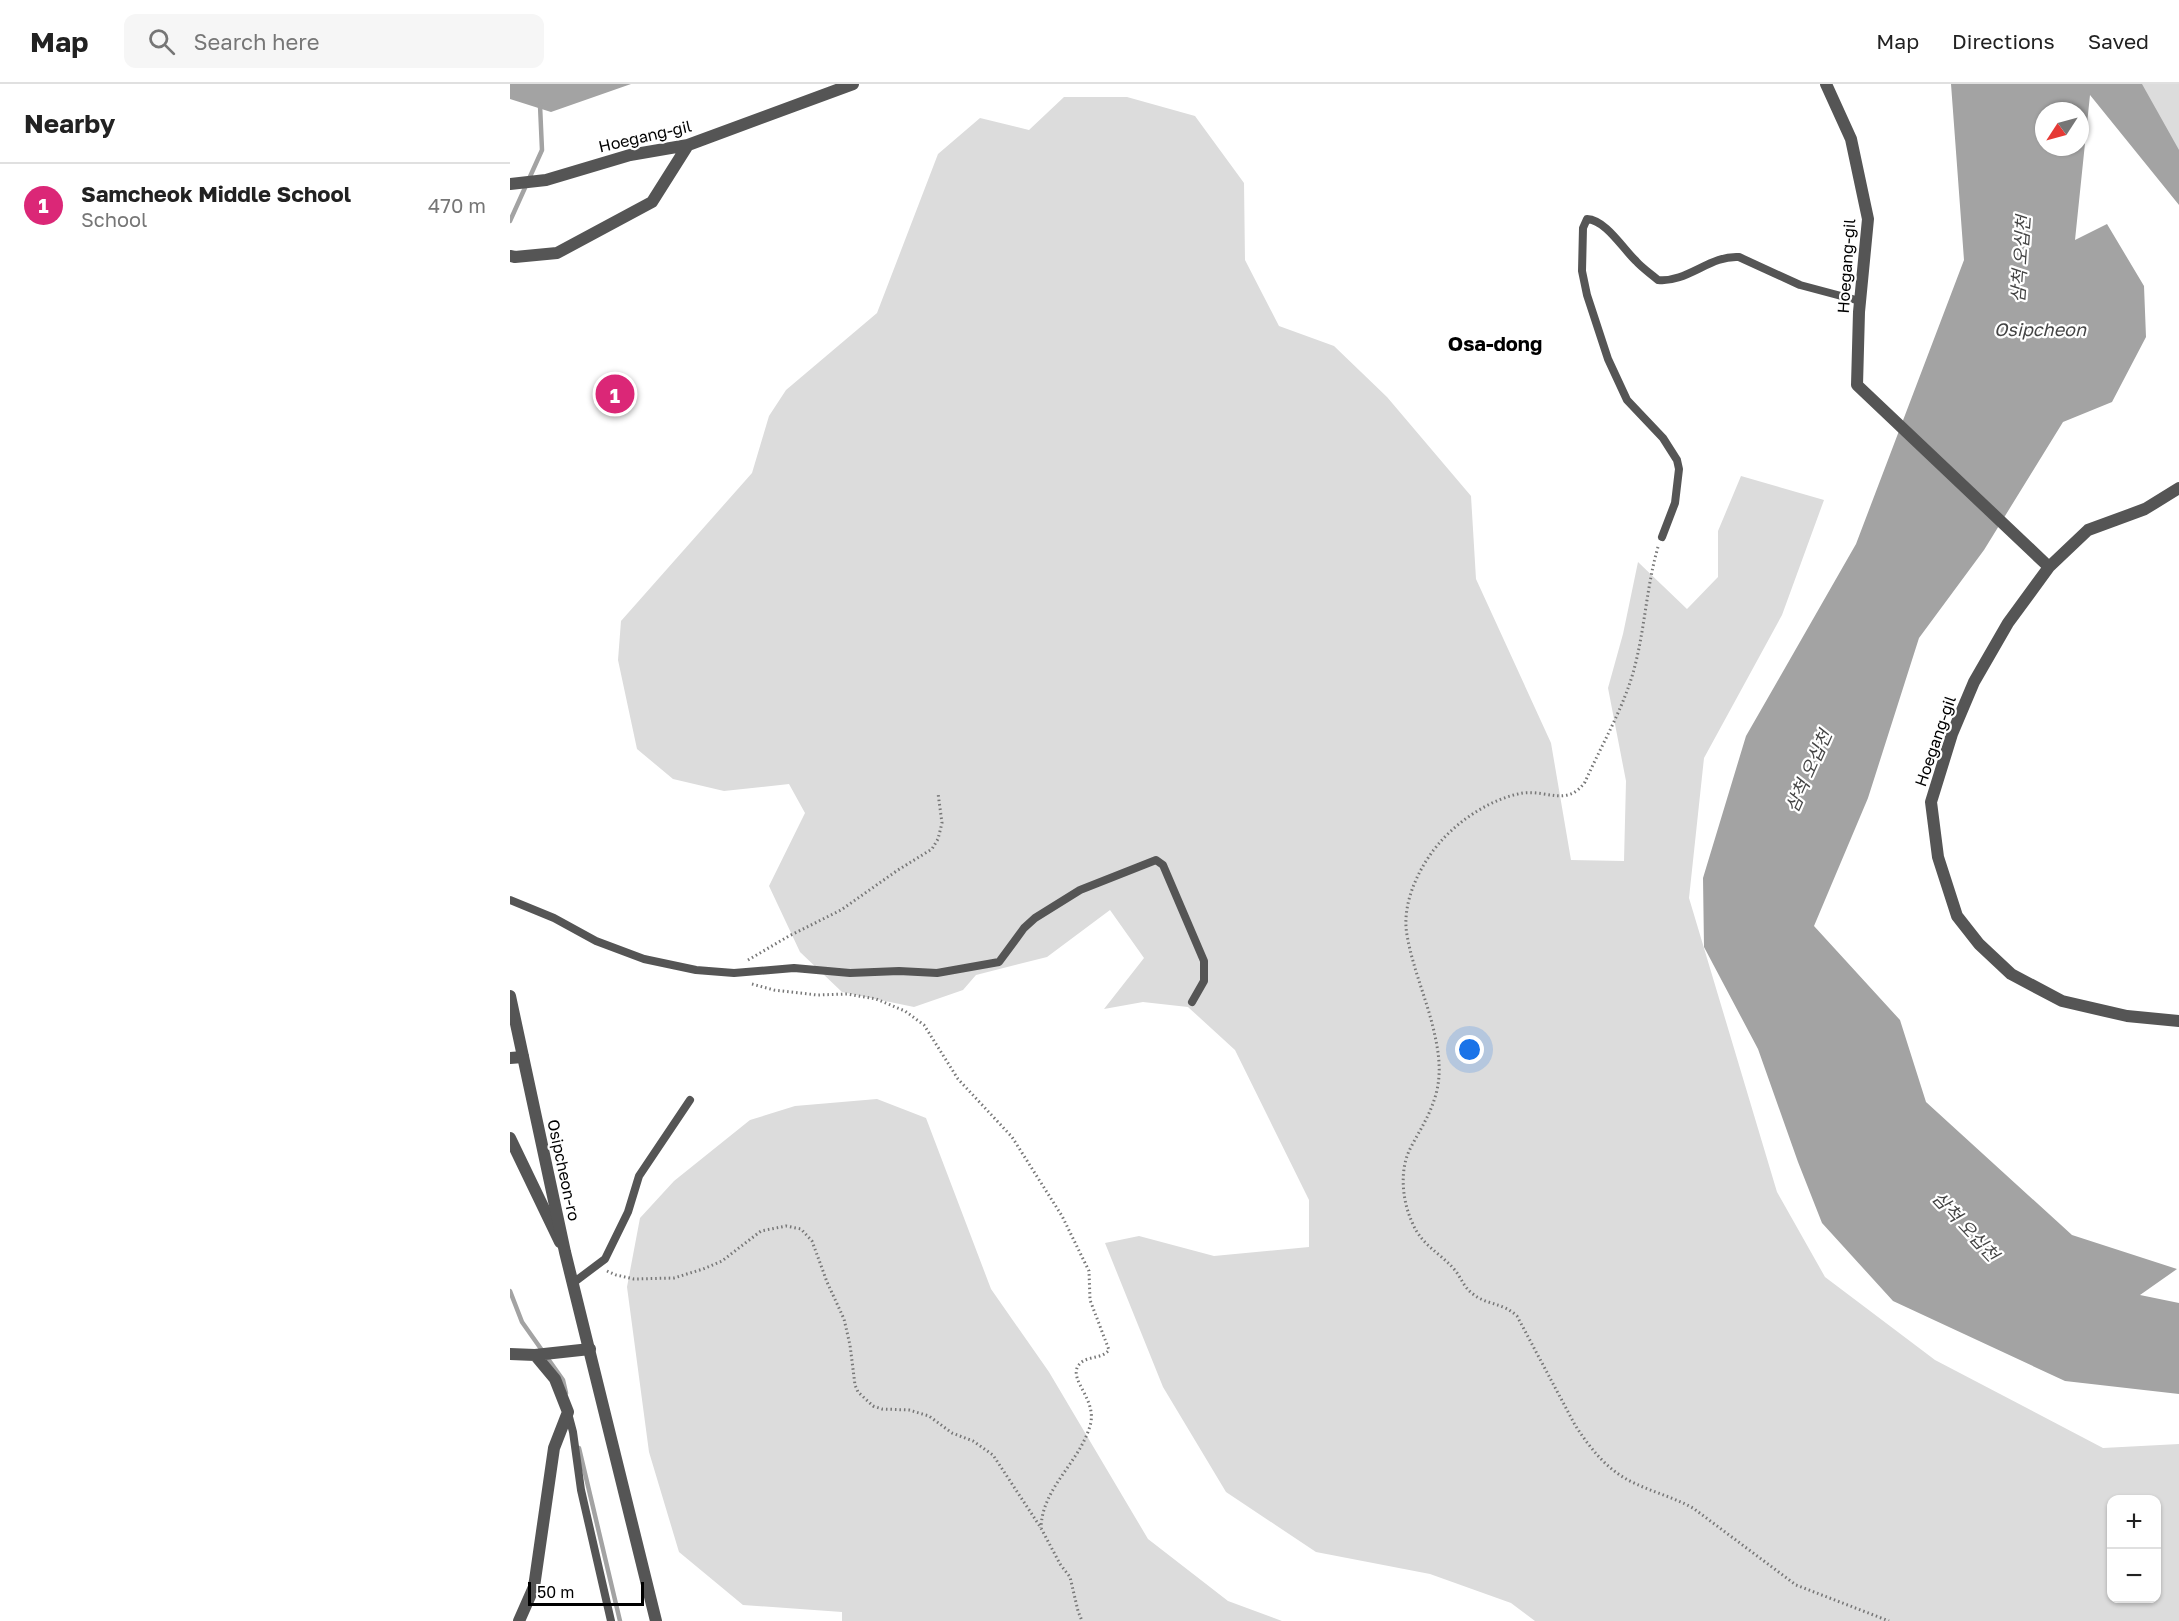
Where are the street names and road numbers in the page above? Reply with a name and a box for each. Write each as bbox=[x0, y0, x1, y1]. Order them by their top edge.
street label: Hoegang-gil bbox=[596, 116, 694, 156]
street label: Hoegang-gil bbox=[1833, 218, 1859, 314]
street label: Hoegang-gil bbox=[1910, 693, 1960, 789]
street label: Osipcheon-ro bbox=[543, 1117, 585, 1223]

